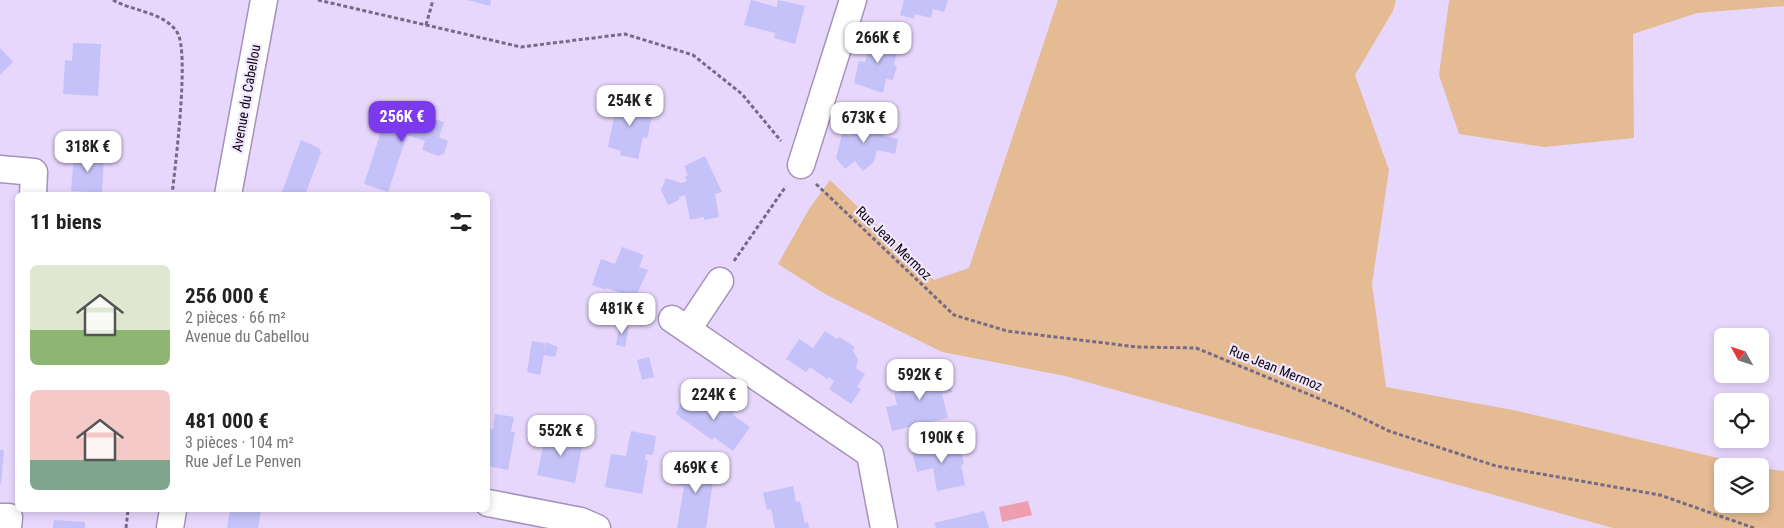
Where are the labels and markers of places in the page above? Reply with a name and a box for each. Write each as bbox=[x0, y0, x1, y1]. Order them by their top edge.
pin: 266K € bbox=[837, 22, 919, 64]
pin: 254K € bbox=[589, 84, 671, 127]
pin: 256K € bbox=[361, 100, 443, 143]
pin: 673K € bbox=[823, 102, 905, 144]
pin: 318K € bbox=[47, 130, 129, 173]
pin: 481K € bbox=[581, 292, 663, 335]
pin: 592K € bbox=[879, 358, 961, 401]
pin: 224K € bbox=[673, 378, 755, 421]
pin: 552K € bbox=[520, 414, 602, 457]
pin: 190K € bbox=[901, 422, 983, 464]
pin: 469K € bbox=[655, 452, 737, 494]

